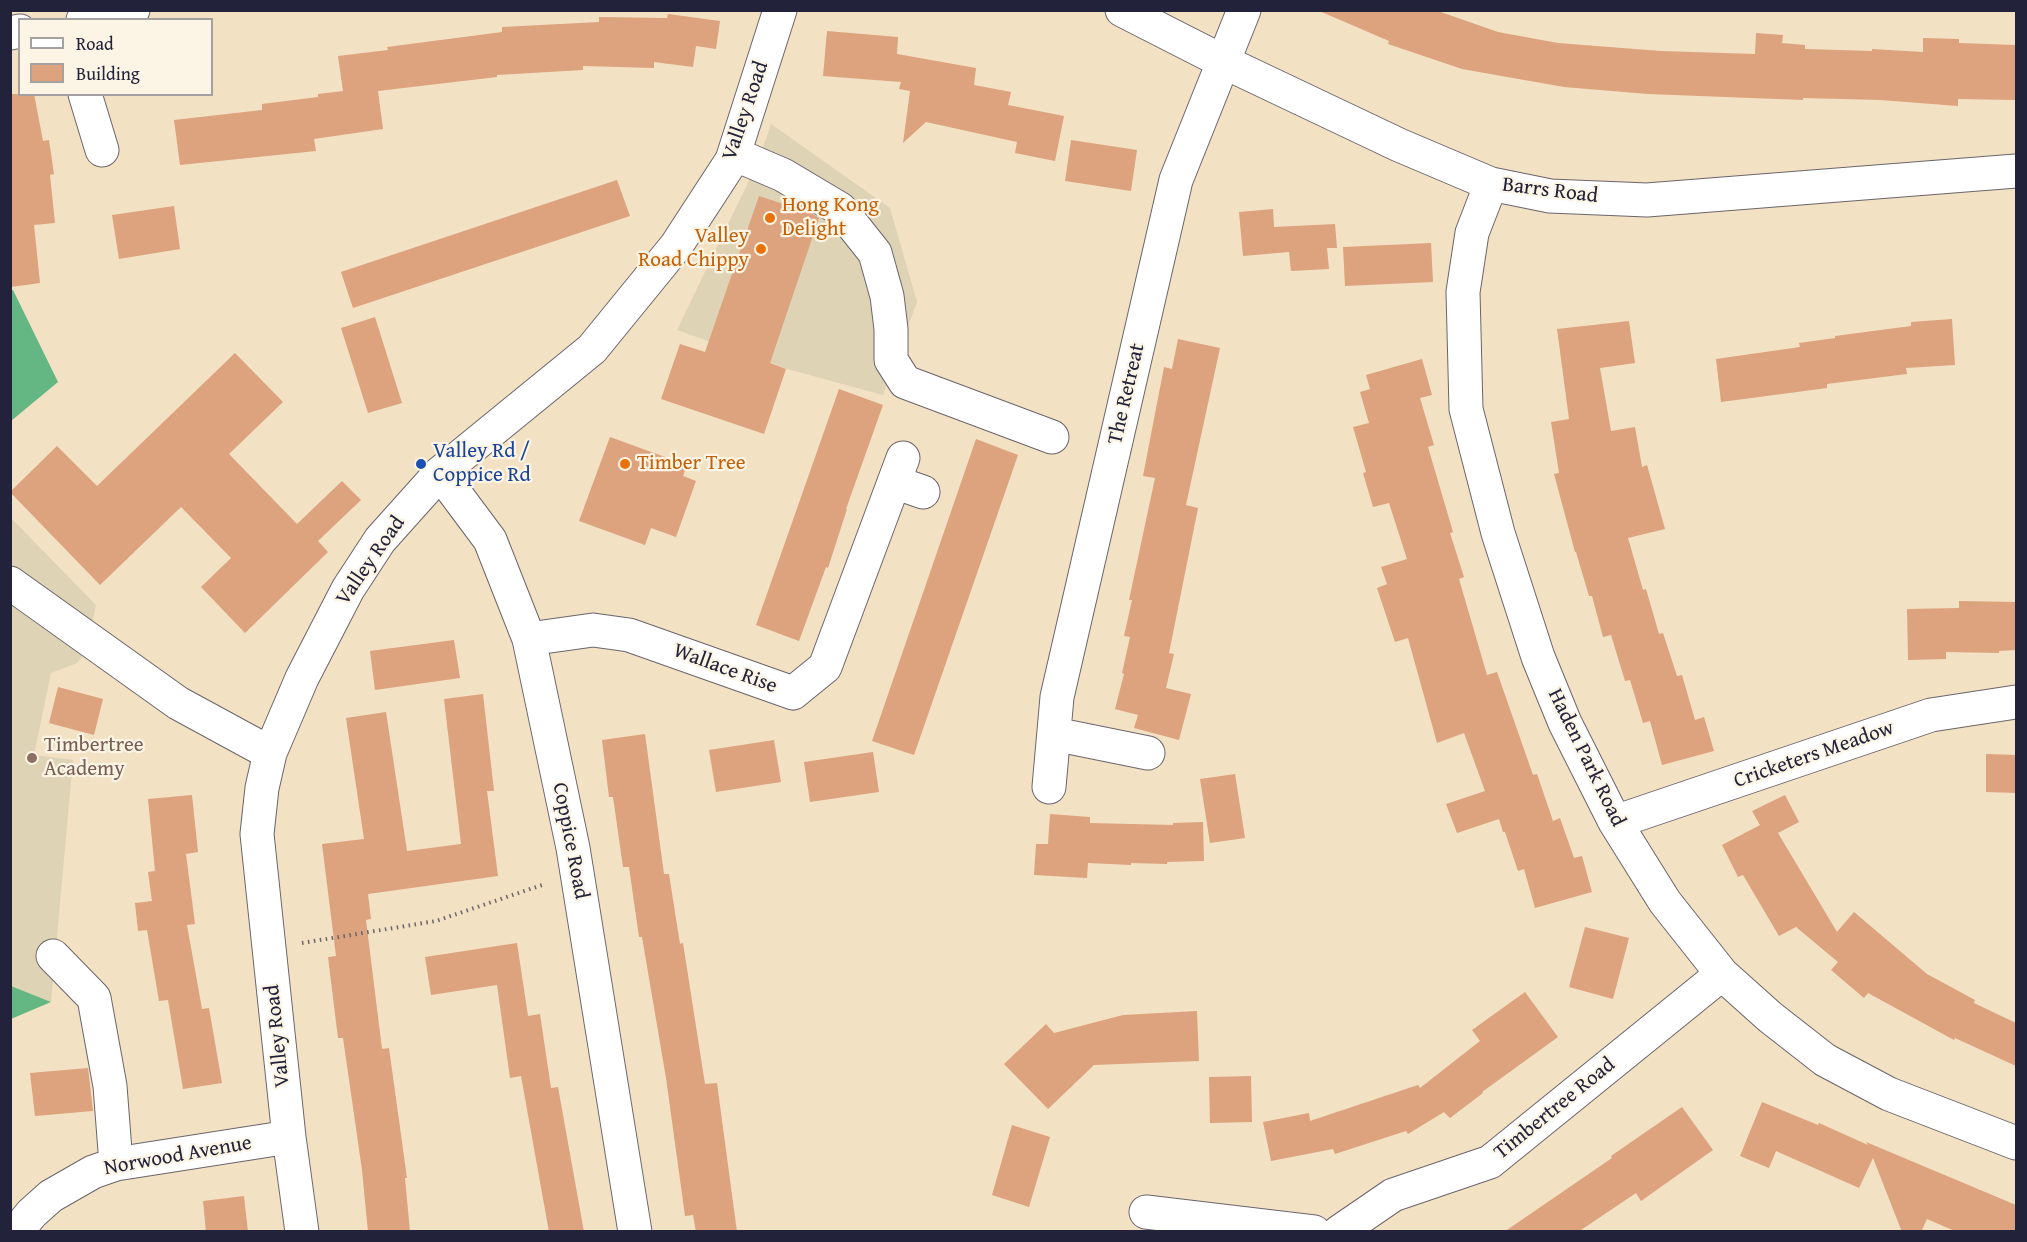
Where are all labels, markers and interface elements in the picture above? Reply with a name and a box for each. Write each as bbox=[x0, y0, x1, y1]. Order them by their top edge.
legend bbox=[18, 18, 213, 96]
text: Road bbox=[76, 30, 114, 57]
street label: Valley Road bbox=[717, 58, 775, 164]
text: Building bbox=[76, 60, 140, 87]
street label: Barrs Road bbox=[1501, 173, 1599, 209]
place label: Hong Kong Delight bbox=[782, 193, 879, 243]
marker: Hong Kong Delight bbox=[763, 211, 777, 225]
place label: Valley Road Chippy bbox=[638, 224, 749, 274]
marker: Valley Road Chippy bbox=[754, 242, 768, 256]
street label: The Retreat bbox=[1103, 341, 1151, 447]
place label: Valley Rd / Coppice Rd bbox=[433, 439, 531, 489]
place label: Timber Tree bbox=[637, 451, 746, 477]
marker: Valley Rd / Coppice Rd bbox=[414, 457, 428, 471]
marker: Timber Tree bbox=[618, 457, 632, 471]
street label: Valley Road bbox=[331, 512, 411, 610]
street label: Wallace Rise bbox=[670, 639, 780, 699]
street label: Haden Park Road bbox=[1542, 685, 1630, 831]
street label: Cricketers Meadow bbox=[1731, 716, 1897, 794]
place label: Timbertree Academy bbox=[44, 733, 144, 783]
marker: Timbertree Academy bbox=[25, 751, 39, 765]
street label: Coppice Road bbox=[546, 780, 594, 902]
street label: Valley Road bbox=[260, 983, 296, 1089]
street label: Timbertree Road bbox=[1489, 1053, 1621, 1165]
street label: Norwood Avenue bbox=[102, 1131, 254, 1181]

